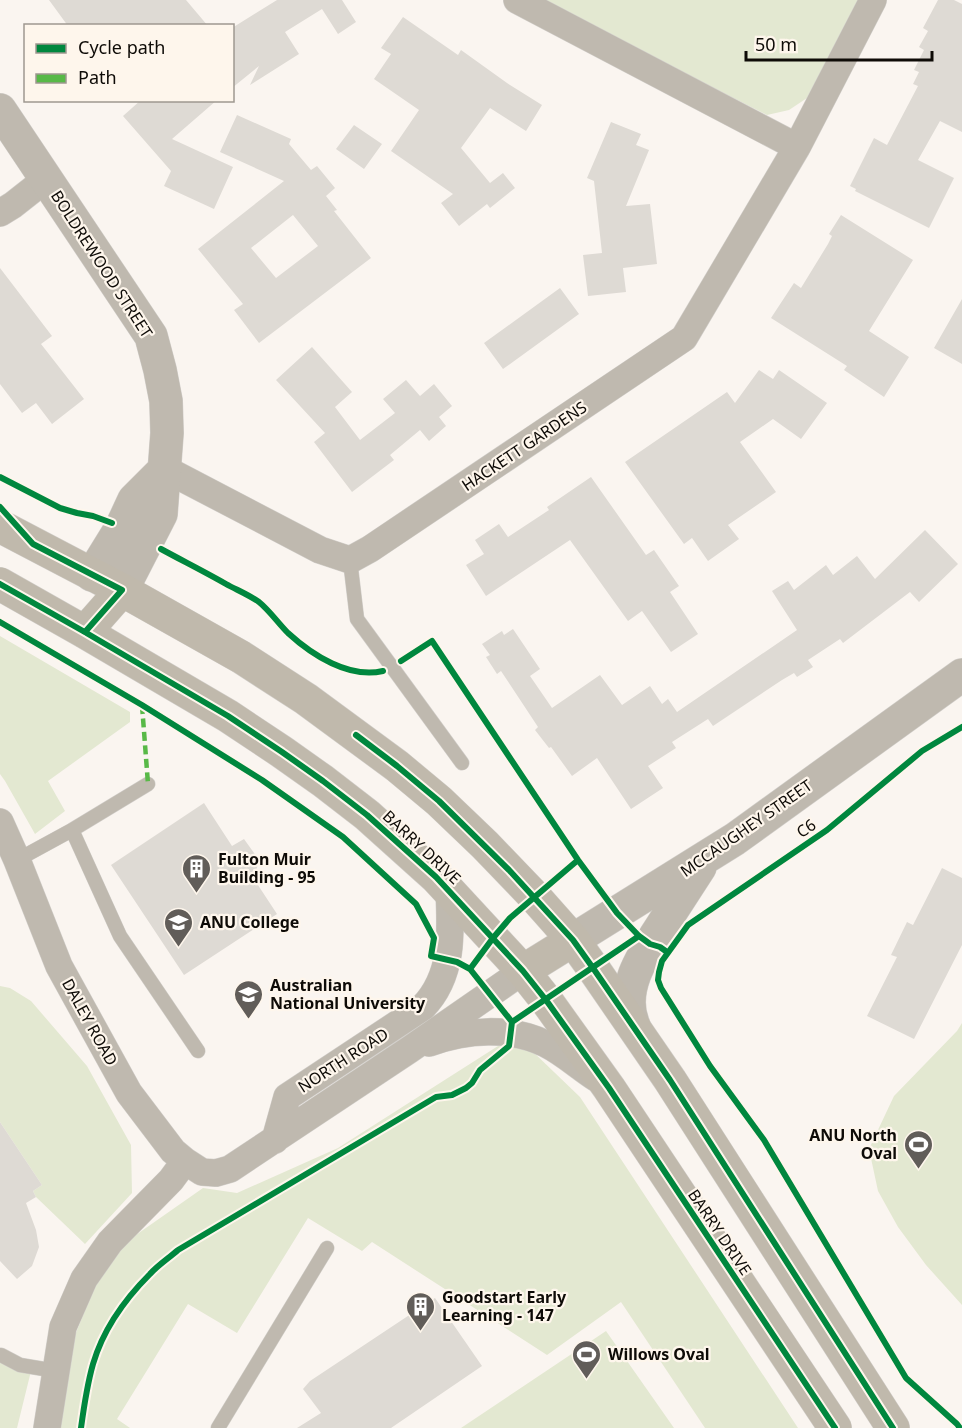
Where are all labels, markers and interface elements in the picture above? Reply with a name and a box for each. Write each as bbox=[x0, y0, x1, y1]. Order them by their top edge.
legend bbox=[24, 24, 234, 102]
scale bar bbox=[746, 24, 932, 62]
text: 50 m bbox=[755, 32, 797, 56]
text: Cycle path bbox=[78, 35, 165, 59]
text: Path bbox=[78, 65, 117, 89]
street label: BOLDREWOOD STREET bbox=[46, 186, 158, 342]
street label: HACKETT GARDENS bbox=[457, 396, 591, 496]
street label: MCCAUGHEY STREET bbox=[676, 774, 816, 882]
street label: BARRY DRIVE bbox=[378, 805, 466, 889]
street label: C6 bbox=[792, 813, 820, 843]
place label: Fulton Muir Building - 95 bbox=[218, 848, 316, 888]
building icon: Fulton Muir Building - 95 bbox=[181, 852, 213, 894]
school or university icon: ANU College bbox=[163, 906, 195, 948]
place label: ANU College bbox=[200, 911, 299, 933]
place label: Australian National University bbox=[270, 974, 426, 1014]
street label: DALEY ROAD bbox=[57, 975, 123, 1069]
school or university icon: Australian National University bbox=[233, 978, 265, 1020]
street label: NORTH ROAD bbox=[294, 1023, 392, 1097]
place label: ANU North Oval bbox=[809, 1124, 897, 1164]
sports icon: ANU North Oval bbox=[902, 1128, 934, 1170]
street label: BARRY DRIVE bbox=[683, 1185, 757, 1279]
place label: Goodstart Early Learning - 147 bbox=[442, 1286, 567, 1326]
building icon: Goodstart Early Learning - 147 bbox=[405, 1290, 437, 1332]
sports icon: Willows Oval bbox=[571, 1338, 603, 1380]
place label: Willows Oval bbox=[608, 1343, 710, 1365]

